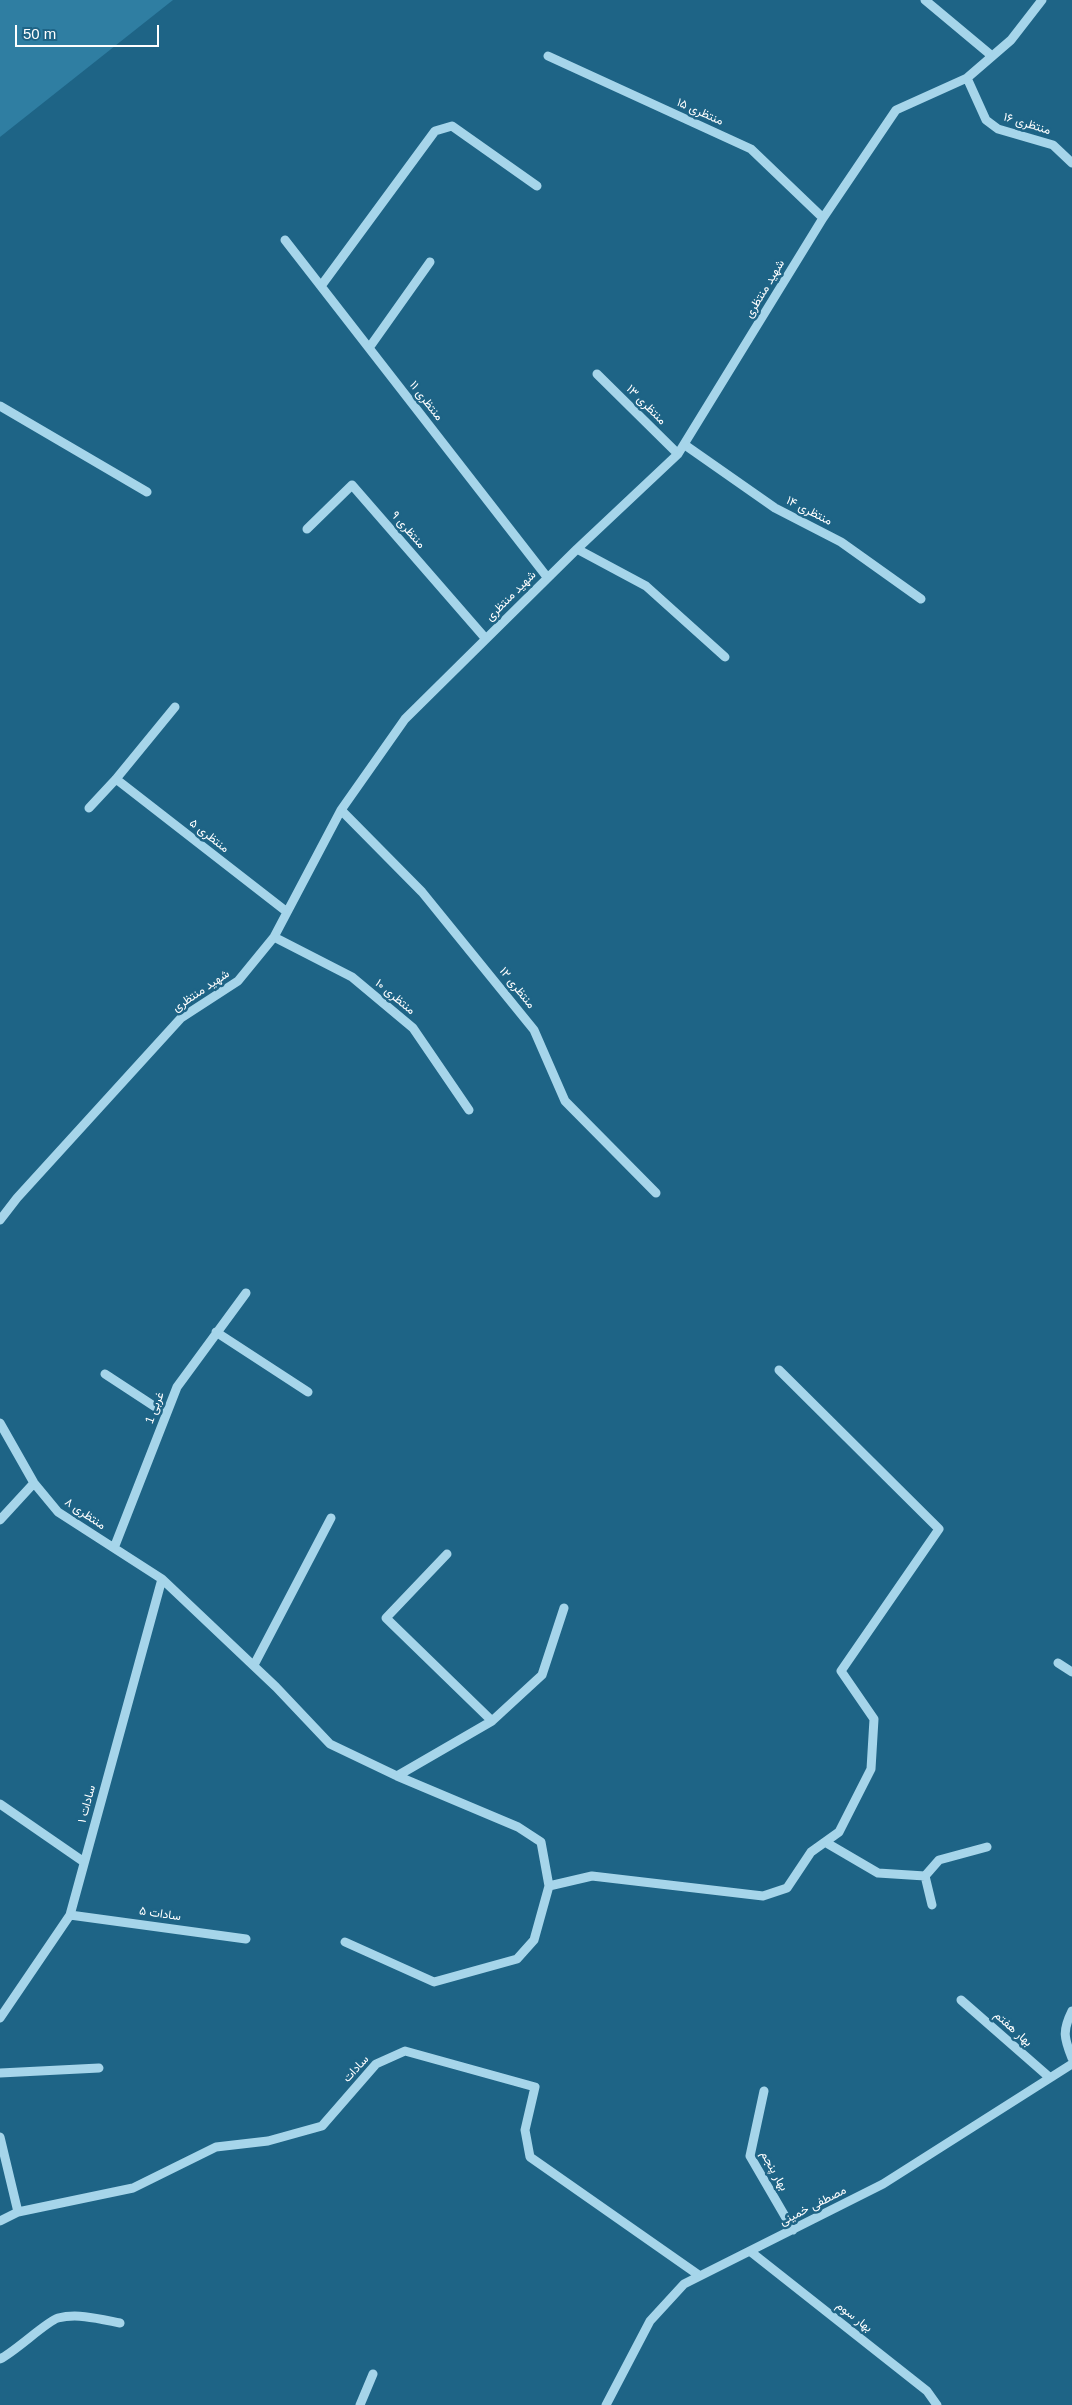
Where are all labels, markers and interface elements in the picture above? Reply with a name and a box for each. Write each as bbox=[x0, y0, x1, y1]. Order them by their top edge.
scale bar bbox=[18, 15, 161, 47]
text: 50 m bbox=[23, 25, 56, 42]
street label: منتظری ۱۵ bbox=[674, 95, 726, 129]
street label: منتظری ۱۶ bbox=[1002, 110, 1052, 138]
street label: شهید منتظری bbox=[742, 257, 788, 321]
street label: منتظری ۱۱ bbox=[406, 378, 446, 424]
street label: منتظری ۱۳ bbox=[623, 382, 669, 428]
street label: منتظری ۱۴ bbox=[784, 493, 834, 529]
street label: منتظری ۹ bbox=[388, 508, 428, 552]
street label: شهید منتظری bbox=[483, 568, 539, 624]
street label: منتظری ۵ bbox=[186, 816, 232, 856]
street label: منتظری ۱۲ bbox=[496, 964, 538, 1012]
street label: شهید منتظری bbox=[170, 967, 232, 1015]
street label: منتظری ۱۰ bbox=[372, 976, 418, 1018]
street label: غربی 1 bbox=[142, 1390, 168, 1426]
street label: منتظری ۸ bbox=[62, 1495, 108, 1533]
street label: سادات ۱ bbox=[75, 1784, 99, 1824]
street label: سادات ۵ bbox=[138, 1904, 182, 1924]
street label: بهار هفتم bbox=[991, 2008, 1035, 2050]
street label: سادات bbox=[340, 2053, 372, 2085]
street label: بهار پنجم bbox=[757, 2148, 791, 2194]
street label: مصطفی خمینی bbox=[777, 2183, 849, 2229]
street label: بهار سوم bbox=[833, 2298, 875, 2336]

